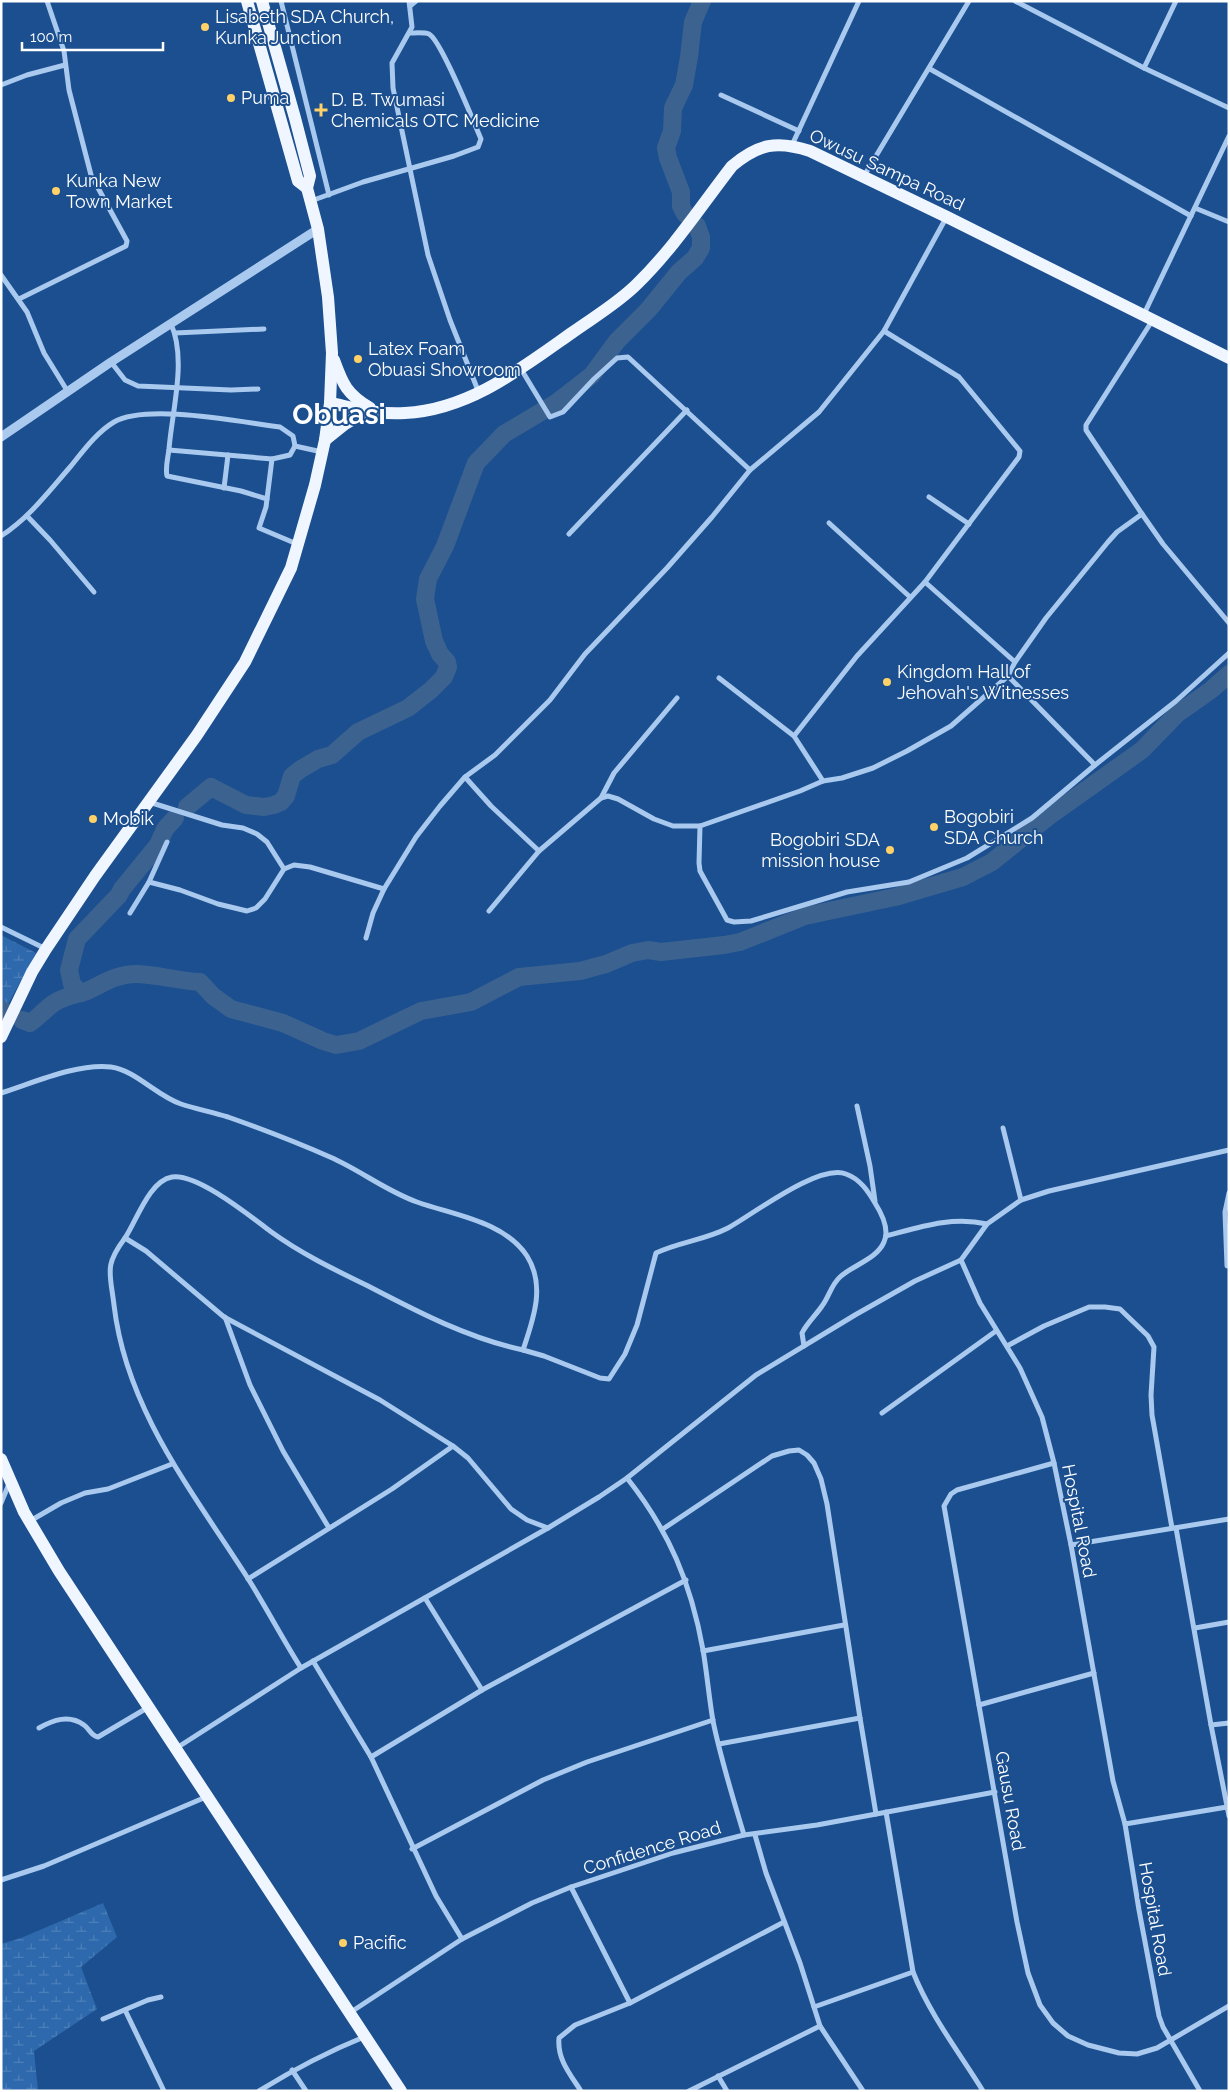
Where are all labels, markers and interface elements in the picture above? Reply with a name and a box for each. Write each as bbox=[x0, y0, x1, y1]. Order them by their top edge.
place label: Lisabeth SDA Church, Kunka Junction bbox=[215, 6, 394, 48]
scale bar bbox=[22, 20, 164, 52]
marker: Lisabeth SDA Church, Kunka Junction bbox=[199, 21, 211, 33]
text: 100 m bbox=[30, 28, 72, 46]
place label: Puma bbox=[241, 87, 289, 108]
place label: D. B. Twumasi Chemicals OTC Medicine bbox=[331, 89, 540, 131]
marker: Puma bbox=[225, 92, 237, 104]
marker: D. B. Twumasi Chemicals OTC Medicine bbox=[315, 104, 327, 116]
street label: Owusu Sampa Road bbox=[806, 124, 968, 215]
place label: Kunka New Town Market bbox=[66, 170, 172, 212]
marker: Kunka New Town Market bbox=[50, 185, 62, 197]
place label: Latex Foam Obuasi Showroom bbox=[368, 338, 521, 380]
marker: Latex Foam Obuasi Showroom bbox=[352, 353, 364, 365]
district label: Obuasi bbox=[292, 398, 386, 431]
place label: Kingdom Hall of Jehovah's Witnesses bbox=[897, 661, 1069, 703]
marker: Kingdom Hall of Jehovah's Witnesses bbox=[881, 676, 893, 688]
place label: Bogobiri SDA Church bbox=[944, 806, 1043, 848]
place label: Mobik bbox=[103, 808, 154, 829]
marker: Mobik bbox=[87, 813, 99, 825]
marker: Bogobiri SDA Church bbox=[928, 821, 940, 833]
place label: Bogobiri SDA mission house bbox=[761, 829, 880, 871]
marker: Bogobiri SDA mission house bbox=[884, 844, 896, 856]
street label: Hospital Road bbox=[1058, 1462, 1101, 1580]
street label: Gausu Road bbox=[991, 1750, 1030, 1852]
street label: Confidence Road bbox=[580, 1817, 723, 1878]
street label: Hospital Road bbox=[1135, 1860, 1176, 1978]
place label: Pacific bbox=[353, 1932, 407, 1953]
marker: Pacific bbox=[337, 1937, 349, 1949]

